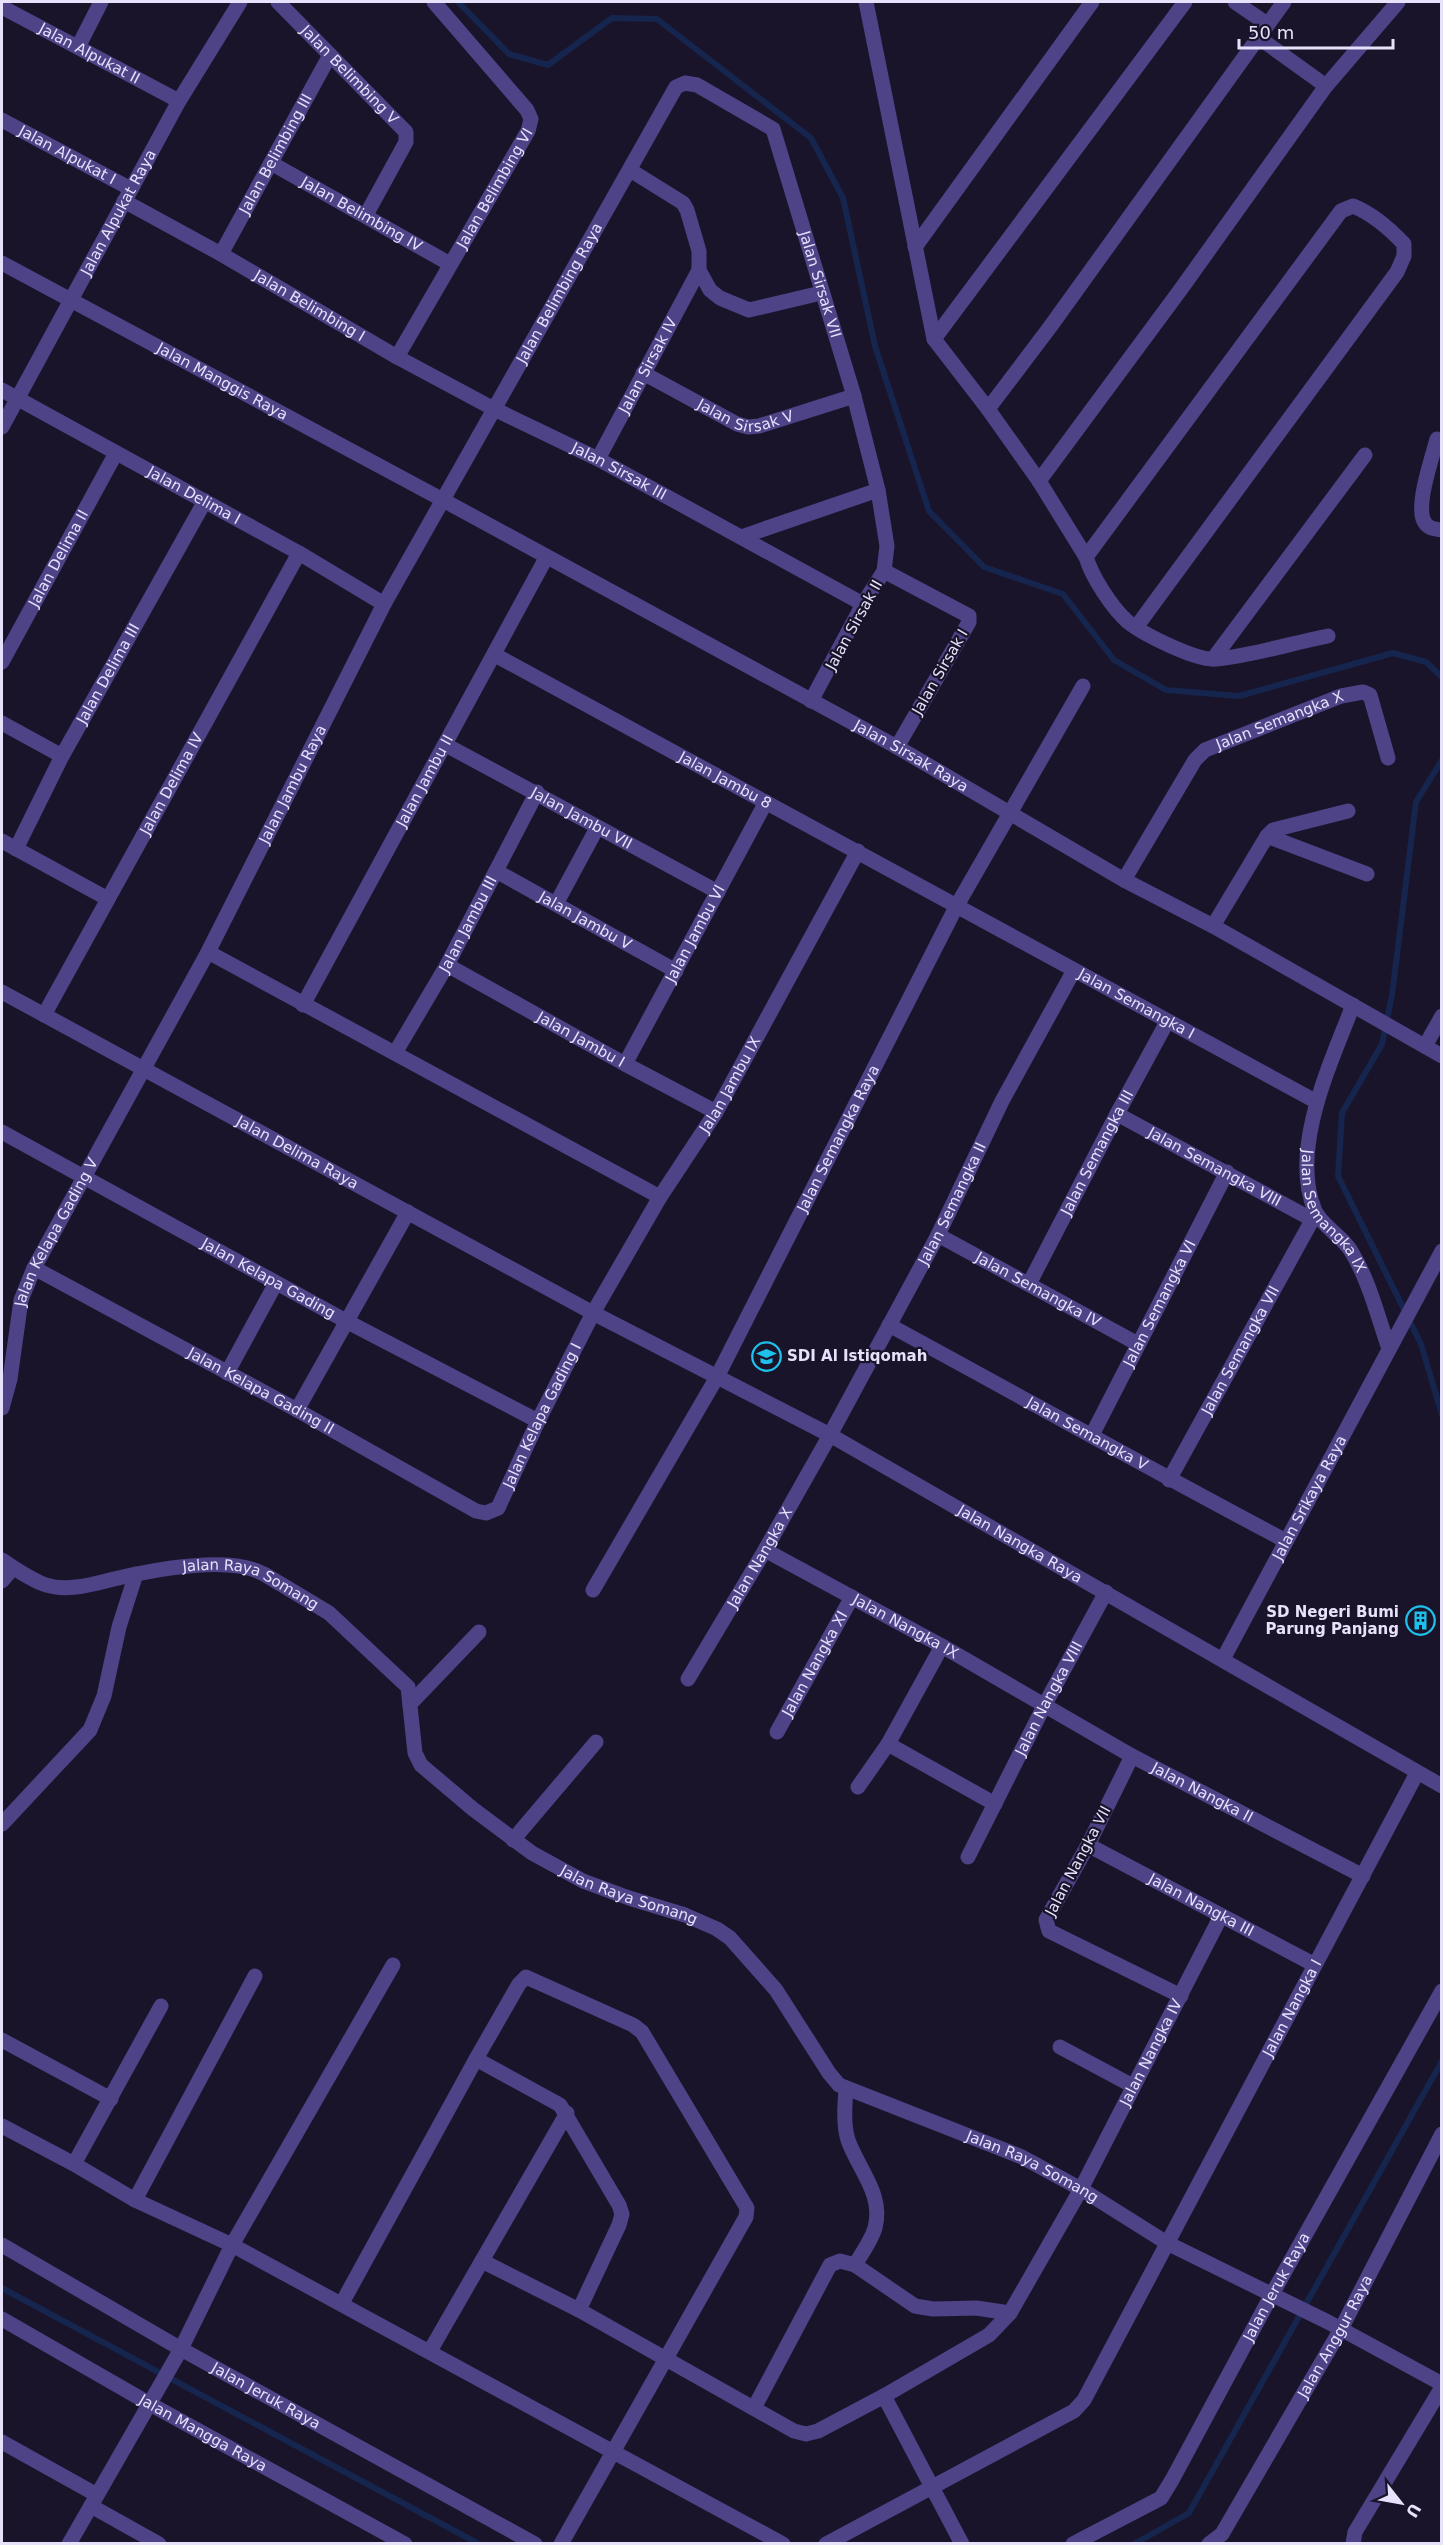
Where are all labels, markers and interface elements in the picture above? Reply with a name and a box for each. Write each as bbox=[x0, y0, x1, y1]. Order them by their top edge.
scale bar bbox=[1239, 12, 1394, 50]
street label: Jalan Alpukat II bbox=[35, 19, 143, 88]
street label: Jalan Belimbing V bbox=[296, 21, 403, 128]
text: 50 m bbox=[1248, 22, 1294, 43]
street label: Jalan Belimbing III bbox=[235, 91, 316, 218]
street label: Jalan Alpukat I bbox=[15, 121, 119, 188]
street label: Jalan Belimbing VI bbox=[452, 125, 537, 253]
street label: Jalan Alpukat Raya bbox=[77, 147, 160, 279]
street label: Jalan Belimbing IV bbox=[297, 172, 426, 256]
street label: Jalan Belimbing Raya bbox=[512, 220, 606, 368]
street label: Jalan Sirsak VII bbox=[795, 228, 845, 340]
street label: Jalan Belimbing I bbox=[250, 266, 368, 345]
street label: Jalan Sirsak IV bbox=[614, 314, 681, 418]
street label: Jalan Manggis Raya bbox=[153, 338, 291, 424]
street label: Jalan Sirsak V bbox=[693, 395, 796, 436]
street label: Jalan Sirsak III bbox=[568, 438, 670, 504]
street label: Jalan Delima I bbox=[143, 462, 244, 528]
street label: Jalan Delima II bbox=[24, 507, 92, 611]
street label: Jalan Sirsak II bbox=[821, 577, 886, 674]
street label: Jalan Delima III bbox=[72, 620, 143, 728]
street label: Jalan Sirsak I bbox=[908, 626, 972, 719]
street label: Jalan Semangka X bbox=[1212, 687, 1346, 754]
street label: Jalan Sirsak Raya bbox=[850, 716, 971, 796]
street label: Jalan Jambu Raya bbox=[255, 722, 330, 848]
street label: Jalan Delima IV bbox=[136, 729, 207, 839]
street label: Jalan Jambu II bbox=[392, 732, 457, 831]
street label: Jalan Jambu 8 bbox=[675, 747, 775, 813]
street label: Jalan Jambu VII bbox=[527, 783, 635, 853]
street label: Jalan Jambu III bbox=[435, 873, 501, 977]
street label: Jalan Jambu VI bbox=[661, 882, 729, 986]
street label: Jalan Jambu V bbox=[535, 887, 635, 954]
street label: Jalan Semangka I bbox=[1074, 964, 1198, 1043]
street label: Jalan Jambu I bbox=[533, 1007, 628, 1071]
street label: Jalan Jambu IX bbox=[695, 1033, 764, 1137]
street label: Jalan Semangka Raya bbox=[793, 1062, 883, 1216]
street label: Jalan Semangka III bbox=[1057, 1087, 1137, 1219]
street label: Jalan Delima Raya bbox=[232, 1111, 362, 1193]
street label: Jalan Semangka VIII bbox=[1144, 1123, 1284, 1210]
street label: Jalan Semangka II bbox=[914, 1140, 990, 1269]
street label: Jalan Semangka IX bbox=[1298, 1148, 1370, 1276]
street label: Jalan Kelapa Gading V bbox=[11, 1154, 102, 1309]
street label: Jalan Kelapa Gading bbox=[197, 1234, 339, 1322]
street label: Jalan Semangka VI bbox=[1119, 1237, 1200, 1371]
street label: Jalan Semangka IV bbox=[971, 1248, 1105, 1331]
street label: Jalan Semangka VII bbox=[1197, 1283, 1283, 1419]
street label: Jalan Kelapa Gading I bbox=[499, 1340, 585, 1492]
school or university icon: SDI Al Istiqomah bbox=[750, 1340, 782, 1372]
street label: Jalan Kelapa Gading II bbox=[184, 1343, 337, 1438]
place label: SDI Al Istiqomah bbox=[787, 1347, 927, 1365]
street label: Jalan Semangka V bbox=[1023, 1393, 1152, 1474]
street label: Jalan Srikaya Raya bbox=[1268, 1432, 1350, 1564]
street label: Jalan Nangka Raya bbox=[954, 1501, 1085, 1587]
street label: Jalan Nangka X bbox=[723, 1504, 796, 1612]
street label: Jalan Raya Somang bbox=[180, 1556, 322, 1614]
street label: Jalan Nangka IX bbox=[849, 1590, 962, 1663]
place label: SD Negeri Bumi Parung Panjang bbox=[1266, 1603, 1399, 1638]
building icon: SD Negeri Bumi Parung Panjang bbox=[1404, 1605, 1436, 1637]
street label: Jalan Nangka XI bbox=[778, 1608, 851, 1721]
street label: Jalan Nangka VIII bbox=[1011, 1638, 1086, 1760]
street label: Jalan Nangka II bbox=[1147, 1758, 1256, 1826]
street label: Jalan Nangka VII bbox=[1041, 1803, 1115, 1920]
street label: Jalan Raya Somang bbox=[556, 1861, 700, 1928]
street label: Jalan Nangka III bbox=[1145, 1869, 1257, 1940]
street label: Jalan Nangka I bbox=[1258, 1956, 1325, 2061]
street label: Jalan Nangka IV bbox=[1116, 1995, 1186, 2110]
street label: Jalan Raya Somang bbox=[963, 2127, 1102, 2207]
street label: Jalan Jeruk Raya bbox=[1239, 2229, 1314, 2345]
street label: Jalan Anggur Raya bbox=[1293, 2272, 1376, 2402]
street label: Jalan Jeruk Raya bbox=[208, 2358, 324, 2433]
street label: Jalan Mangga Raya bbox=[135, 2390, 270, 2475]
north arrow bbox=[1371, 2473, 1431, 2533]
text: U bbox=[1402, 2500, 1425, 2521]

